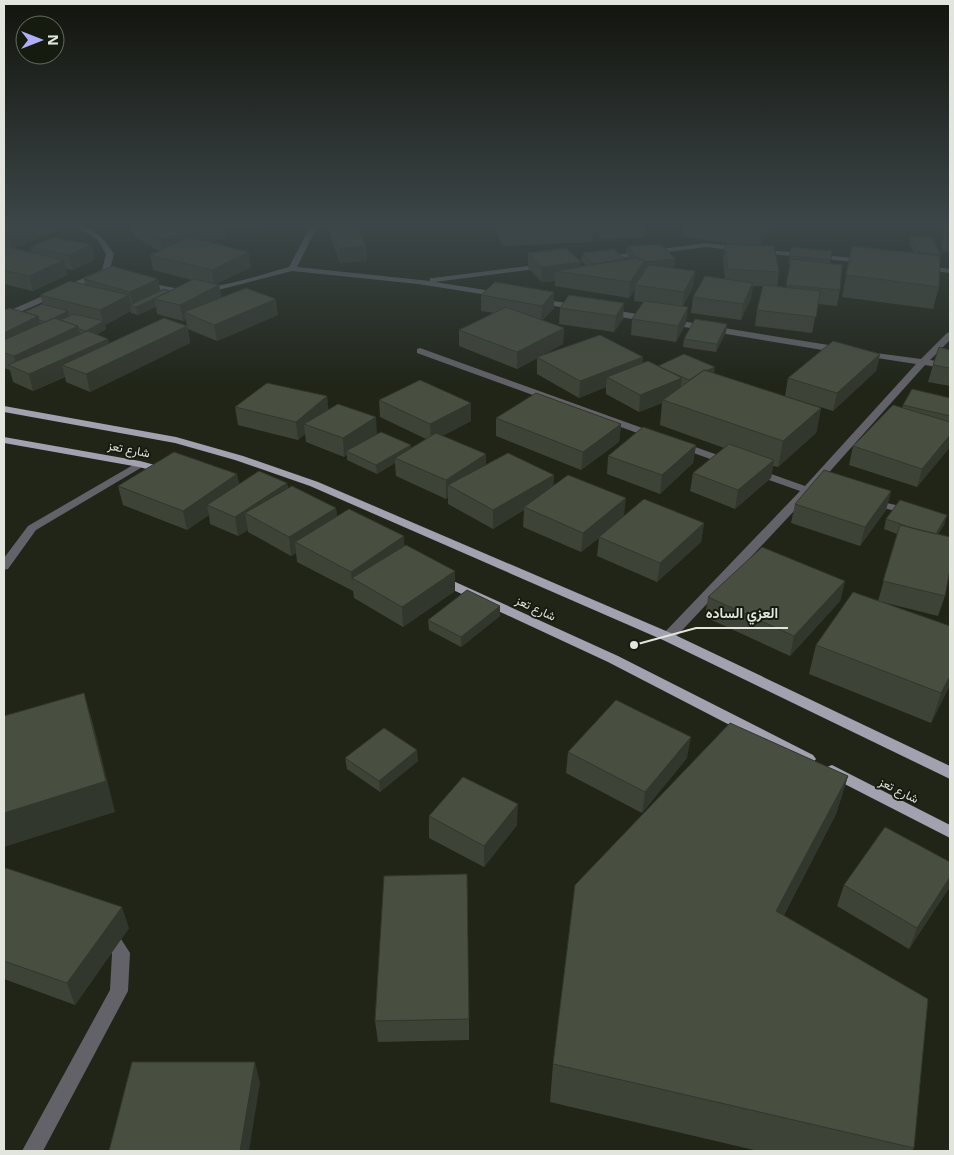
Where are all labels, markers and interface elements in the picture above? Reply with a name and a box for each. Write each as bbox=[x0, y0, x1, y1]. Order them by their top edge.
north arrow bbox=[15, 15, 65, 65]
text: N bbox=[44, 34, 63, 46]
street label: شارع تعز bbox=[105, 436, 151, 462]
street label: شارع تعز bbox=[512, 591, 559, 626]
callout: العزي الساده bbox=[696, 599, 788, 628]
text: العزي الساده bbox=[706, 603, 778, 625]
street label: شارع تعز bbox=[875, 772, 922, 808]

